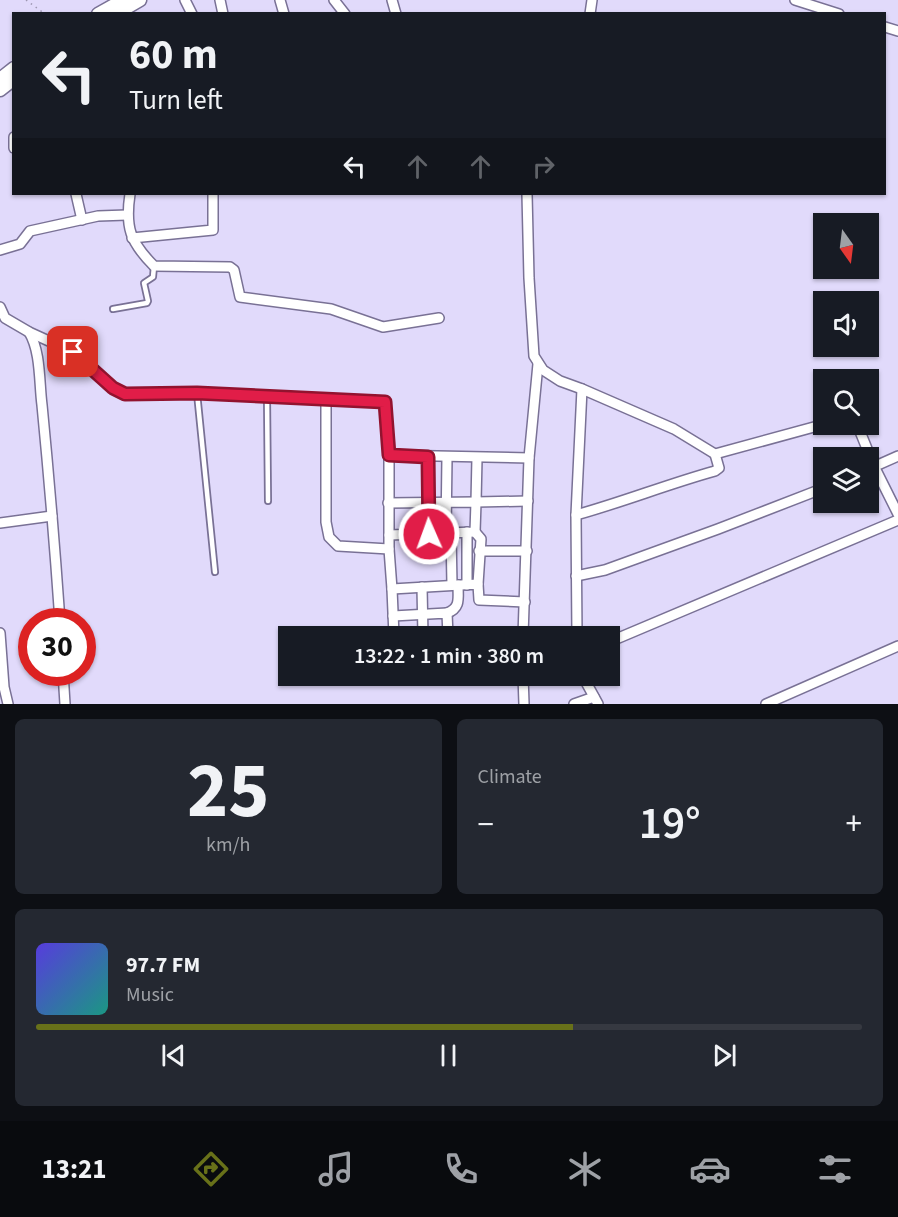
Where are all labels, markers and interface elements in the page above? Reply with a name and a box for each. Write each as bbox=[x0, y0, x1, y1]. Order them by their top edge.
text: 60 m bbox=[129, 25, 218, 85]
icon: left bbox=[30, 36, 108, 114]
text: Turn left bbox=[129, 81, 223, 120]
icon: left bbox=[338, 150, 371, 183]
icon: ahead bbox=[401, 150, 434, 183]
icon: ahead bbox=[464, 150, 497, 183]
icon: right bbox=[527, 150, 560, 183]
north arrow bbox=[813, 213, 879, 279]
map controls bbox=[813, 213, 879, 513]
button: sound bbox=[813, 291, 879, 357]
pin bbox=[47, 326, 98, 377]
icon: arrive bbox=[56, 335, 89, 368]
button: search bbox=[813, 369, 879, 435]
button: layers bbox=[813, 447, 879, 513]
position arrow bbox=[397, 502, 461, 566]
speed limit sign: 30 bbox=[18, 608, 96, 686]
text: 13:22 · 1 min · 380 m bbox=[354, 640, 544, 672]
text: 25 bbox=[187, 736, 269, 847]
text: Climate bbox=[478, 763, 542, 791]
text: 19° bbox=[639, 792, 701, 856]
text: − bbox=[478, 801, 494, 848]
text: + bbox=[846, 801, 862, 848]
text: km/h bbox=[206, 831, 250, 859]
text: 97.7 FM bbox=[126, 949, 200, 981]
text: Music bbox=[126, 981, 174, 1009]
icon: previous bbox=[157, 1039, 190, 1072]
icon: pause bbox=[432, 1039, 465, 1072]
icon: next bbox=[708, 1039, 741, 1072]
icon: directions bbox=[190, 1148, 232, 1190]
icon: music bbox=[315, 1148, 357, 1190]
icon: phone bbox=[440, 1148, 482, 1190]
icon: climate bbox=[564, 1148, 606, 1190]
icon: car bbox=[689, 1148, 731, 1190]
icon: filters bbox=[814, 1148, 856, 1190]
text: 13:21 bbox=[41, 1150, 107, 1189]

